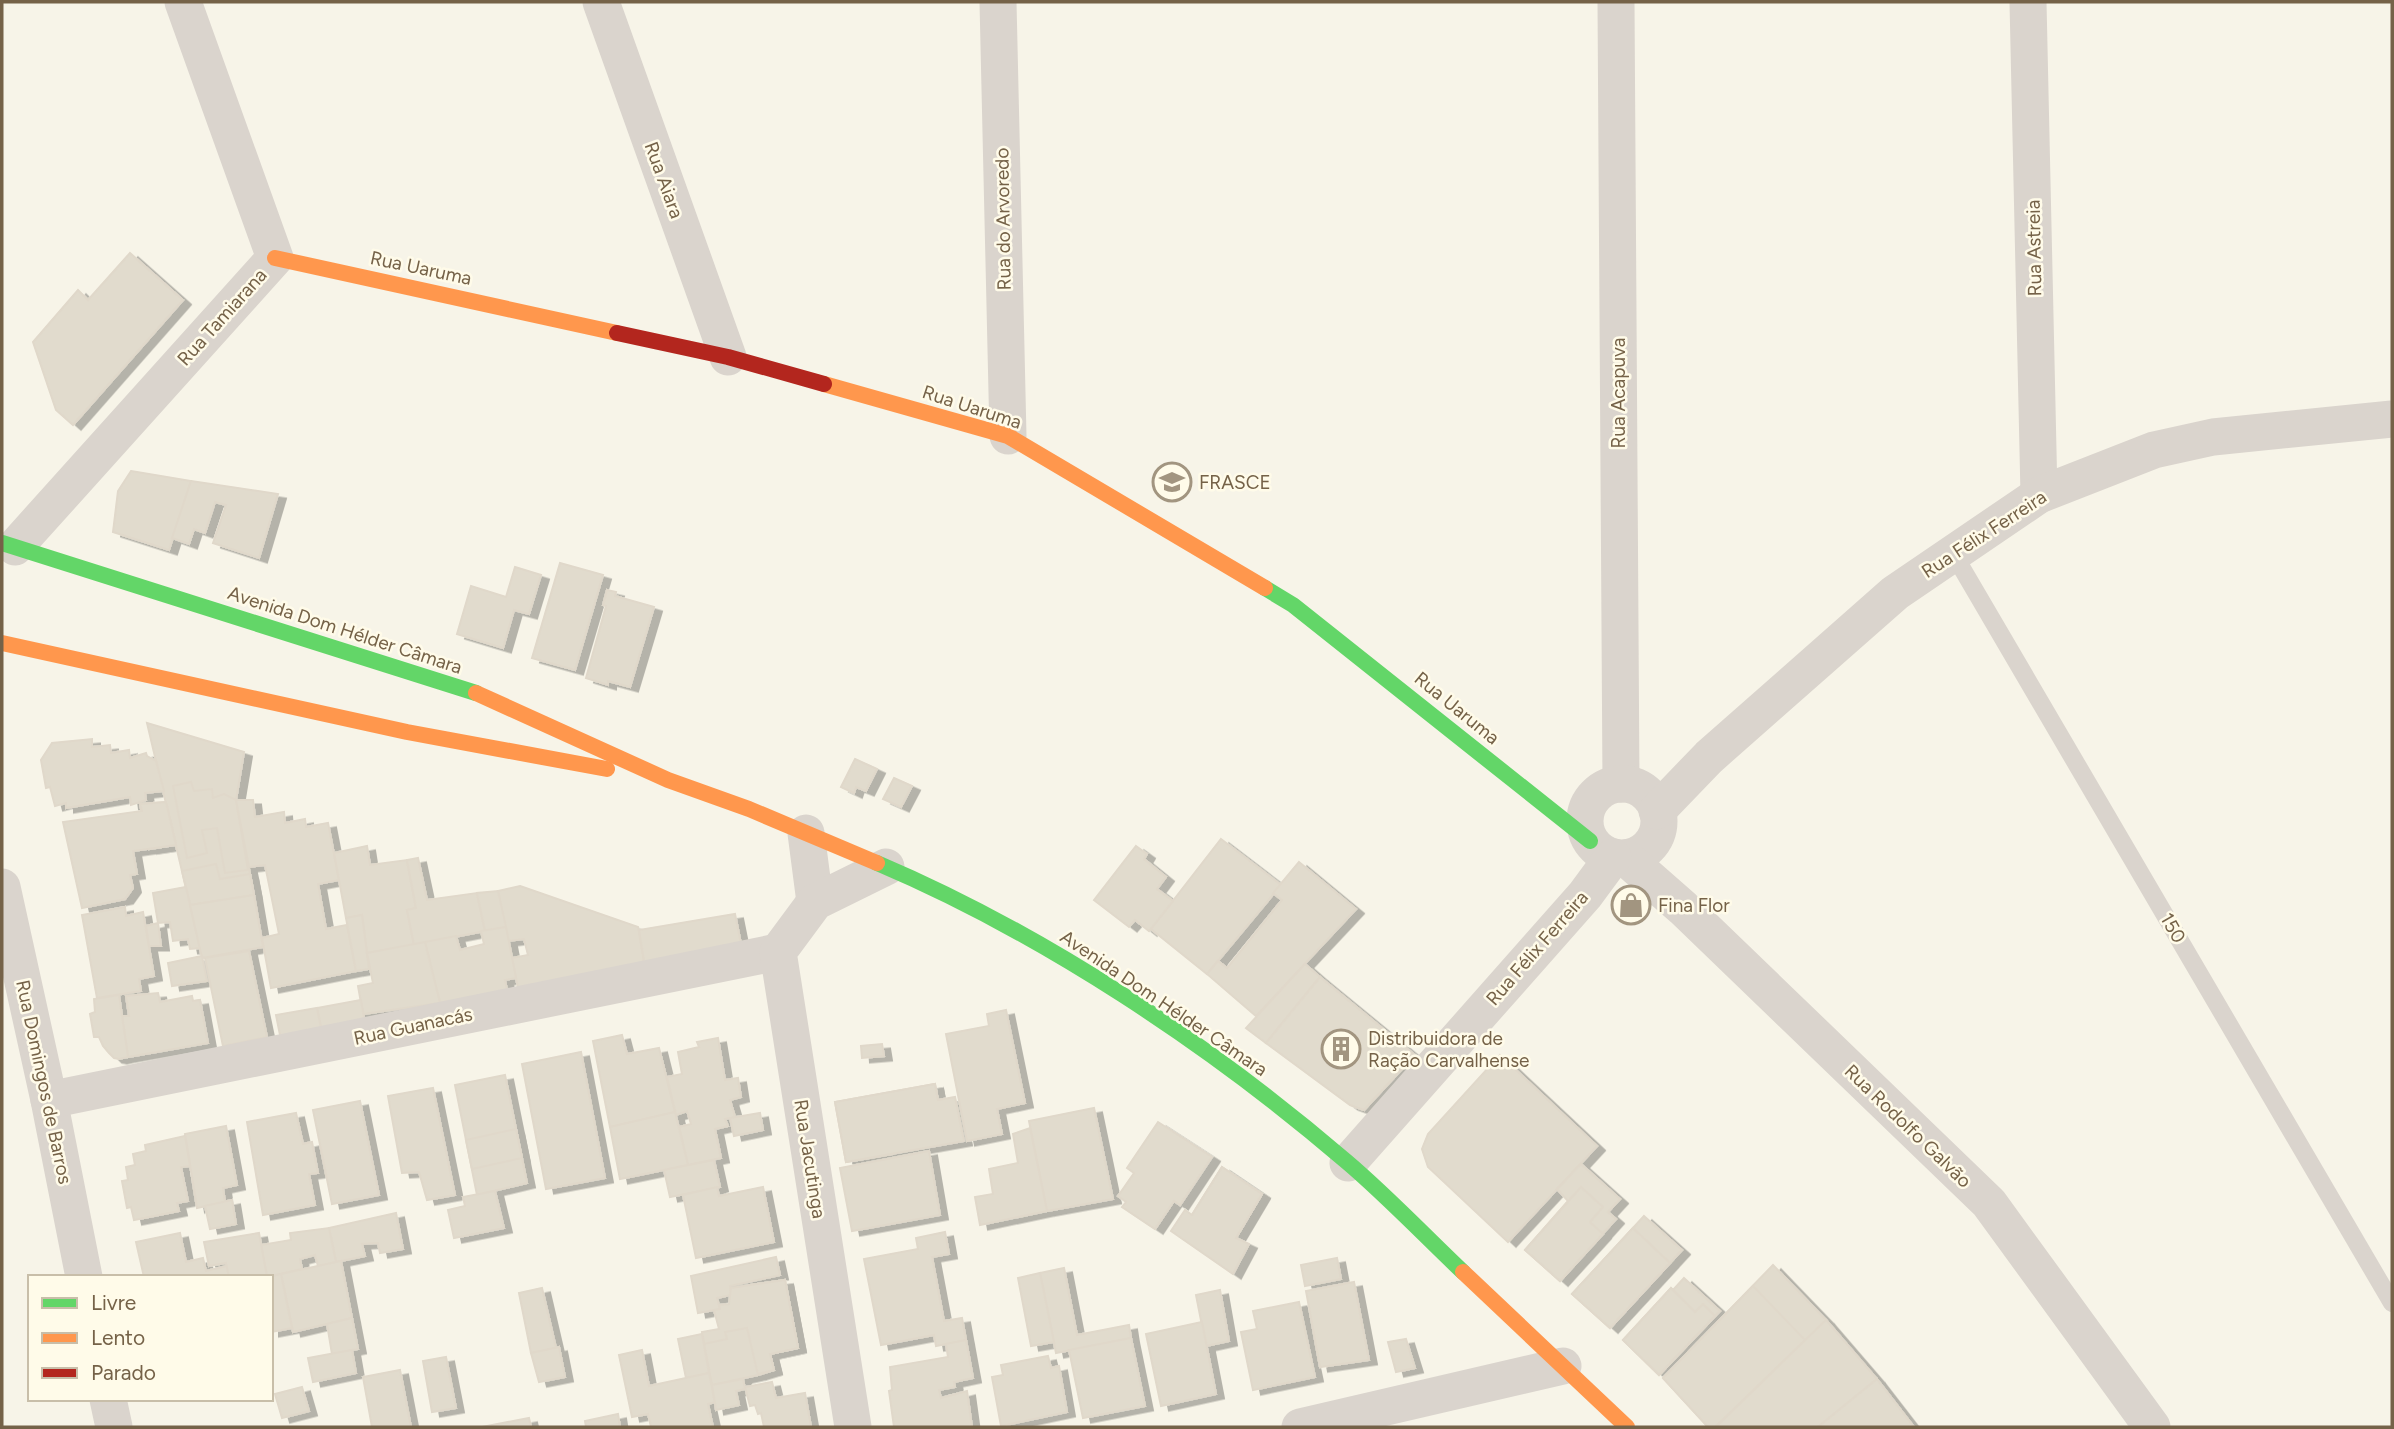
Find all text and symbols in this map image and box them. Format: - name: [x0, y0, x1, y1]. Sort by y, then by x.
- street label: Rua Aiara: [640, 139, 688, 221]
- street label: Rua do Arvoredo: [990, 147, 1016, 291]
- street label: Rua Astreia: [2022, 199, 2046, 297]
- street label: Rua Uaruma: [368, 246, 474, 290]
- street label: Rua Tamiarana: [172, 264, 272, 370]
- street label: Rua Acapuva: [1607, 338, 1630, 448]
- street label: Rua Uaruma: [920, 380, 1024, 434]
- school or university icon: FRASCE: [1151, 461, 1193, 503]
- place label: FRASCE: [1199, 471, 1271, 494]
- street label: Rua Félix Ferreira: [1917, 485, 2051, 583]
- street label: Avenida Dom Hélder Câmara: [225, 581, 465, 679]
- street label: Rua Uaruma: [1410, 667, 1504, 749]
- shop icon: Fina Flor: [1610, 884, 1652, 926]
- street label: Rua Félix Ferreira: [1481, 886, 1593, 1010]
- place label: Fina Flor: [1658, 894, 1730, 917]
- street label: 150: [2155, 909, 2191, 947]
- street label: Avenida Dom Hélder Câmara: [1056, 925, 1272, 1081]
- street label: Rua Domingos de Barros: [11, 978, 77, 1186]
- street label: Rua Guanacás: [352, 1002, 475, 1050]
- place label: Distribuidora de Ração Carvalhense: [1368, 1027, 1529, 1072]
- building icon: Distribuidora de Ração Carvalhense: [1320, 1028, 1362, 1070]
- street label: Rua Rodolfo Galvão: [1840, 1060, 1976, 1192]
- street label: Rua Jacutinga: [789, 1098, 831, 1220]
- legend: [28, 1275, 273, 1401]
- text: Livre: [91, 1290, 136, 1315]
- text: Lento: [91, 1325, 145, 1350]
- text: Parado: [91, 1360, 156, 1385]

